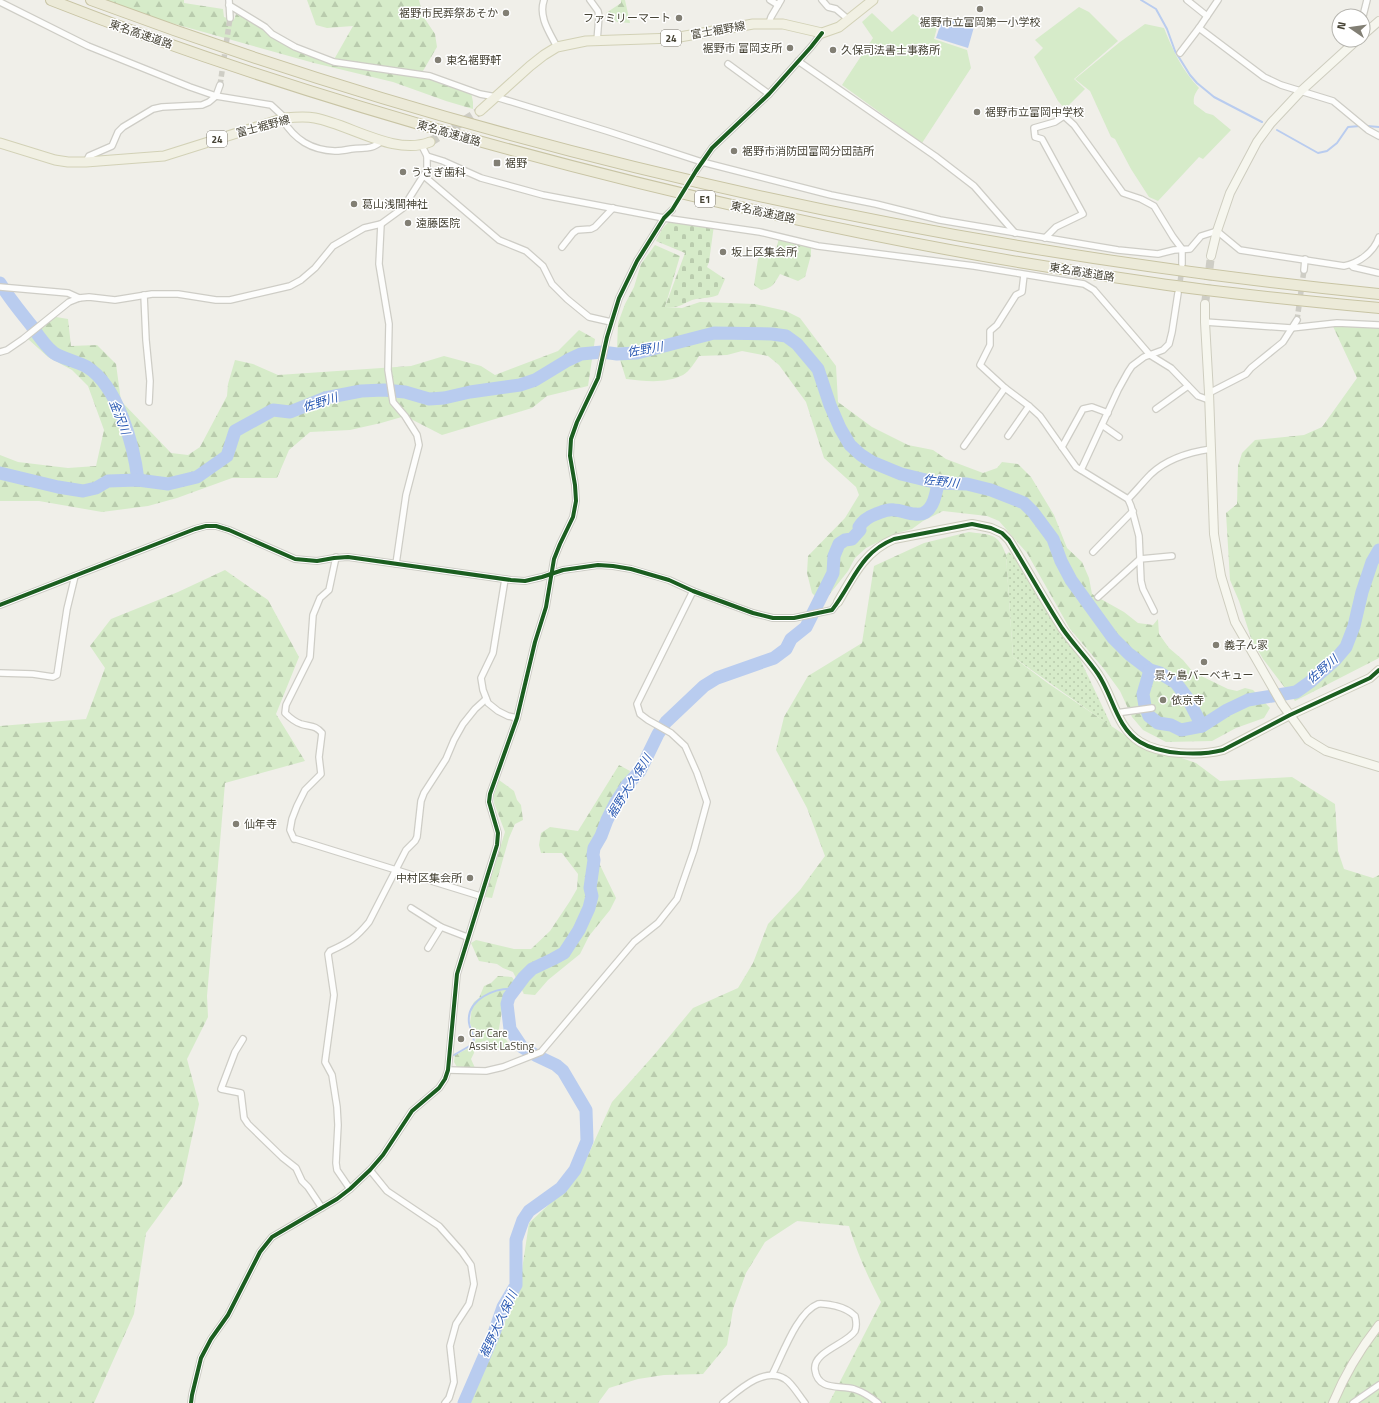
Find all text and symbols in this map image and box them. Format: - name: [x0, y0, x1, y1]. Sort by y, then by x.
- marker: 裾野市立富岡第一小学校: [975, 4, 985, 14]
- place label: 裾野市民葬祭あそか: [399, 5, 498, 21]
- marker: 裾野市民葬祭あそか: [501, 8, 511, 18]
- north arrow: [1331, 8, 1371, 48]
- place label: ファミリーマート: [583, 10, 671, 26]
- marker: ファミリーマート: [674, 13, 684, 23]
- place label: 裾野市立富岡第一小学校: [920, 14, 1041, 30]
- street label: 東名高速道路: [107, 16, 175, 52]
- street label: 富士裾野線: [690, 17, 746, 43]
- text: N: [1333, 20, 1350, 31]
- road number: 24: [661, 30, 681, 46]
- place label: 裾野市 富岡支所: [703, 40, 783, 56]
- place label: 久保司法書士事務所: [841, 42, 941, 58]
- marker: 裾野市 富岡支所: [785, 43, 795, 53]
- marker: 久保司法書士事務所: [828, 45, 838, 55]
- place label: 東名裾野軒: [446, 52, 502, 68]
- marker: 東名裾野軒: [433, 55, 443, 65]
- place label: 裾野市立富岡中学校: [985, 104, 1084, 120]
- marker: 裾野市立富岡中学校: [972, 107, 982, 117]
- street label: 富士裾野線: [234, 111, 292, 141]
- street label: 東名高速道路: [415, 116, 483, 150]
- road number: 24: [207, 131, 227, 147]
- place label: 裾野市消防団富岡分団詰所: [742, 143, 875, 159]
- marker: 裾野市消防団富岡分団詰所: [729, 146, 739, 156]
- place label: 裾野: [505, 155, 527, 171]
- marker: 裾野: [492, 158, 502, 168]
- place label: うさぎ歯科: [411, 164, 466, 180]
- marker: うさぎ歯科: [398, 167, 408, 177]
- road number: E1: [695, 191, 715, 207]
- place label: 葛山浅間神社: [362, 196, 428, 212]
- street label: 東名高速道路: [729, 197, 797, 227]
- marker: 葛山浅間神社: [349, 199, 359, 209]
- place label: 遠藤医院: [416, 215, 460, 231]
- marker: 遠藤医院: [403, 218, 413, 228]
- place label: 坂上区集会所: [731, 244, 798, 260]
- marker: 坂上区集会所: [718, 247, 728, 257]
- street label: 東名高速道路: [1048, 259, 1116, 285]
- water label: 佐野川: [626, 336, 666, 361]
- water label: 佐野川: [300, 387, 342, 417]
- water label: 金沢川: [105, 397, 136, 439]
- water label: 佐野川: [922, 469, 962, 493]
- place label: 義子ん家: [1224, 637, 1268, 653]
- marker: 義子ん家: [1211, 640, 1221, 650]
- water label: 佐野川: [1302, 649, 1343, 688]
- marker: 景ヶ島バーベキュー: [1199, 657, 1209, 667]
- place label: 景ヶ島バーベキュー: [1155, 667, 1254, 683]
- place label: 依京寺: [1171, 692, 1204, 708]
- marker: 依京寺: [1158, 695, 1168, 705]
- water label: 裾野大久保川: [602, 749, 657, 822]
- place label: 仙年寺: [244, 816, 277, 832]
- marker: 仙年寺: [231, 819, 241, 829]
- place label: 中村区集会所: [396, 870, 463, 886]
- marker: 中村区集会所: [465, 873, 475, 883]
- place label: Car Care Assist LaSting: [469, 1025, 534, 1054]
- marker: Car Care Assist LaSting: [456, 1034, 466, 1044]
- water label: 裾野大久保川: [474, 1286, 523, 1361]

